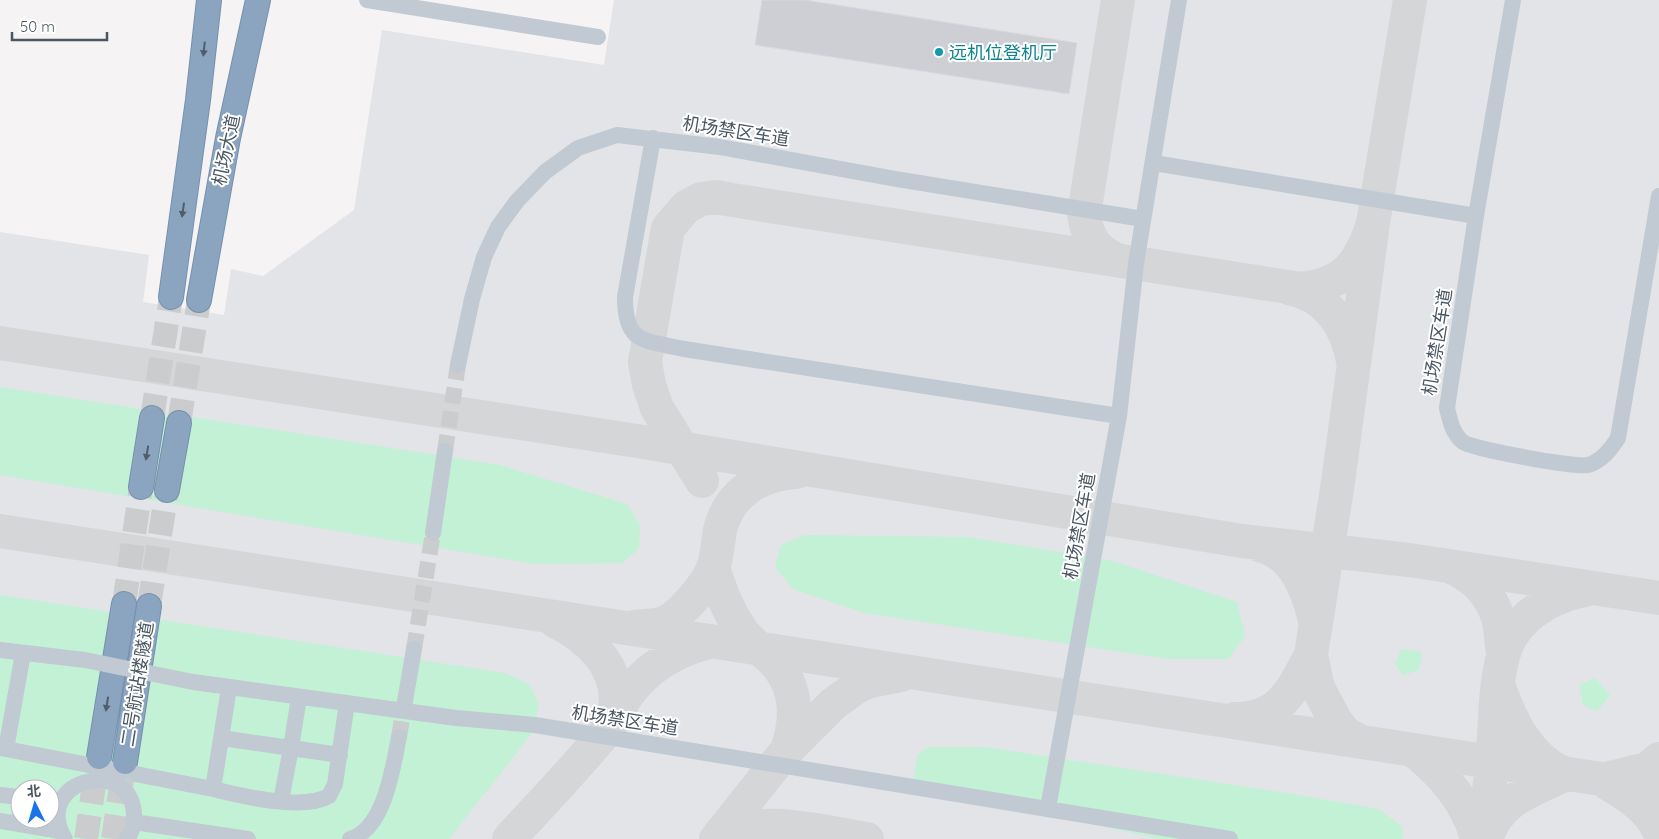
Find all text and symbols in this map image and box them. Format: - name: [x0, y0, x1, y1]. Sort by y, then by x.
- scale bar: [12, 10, 108, 42]
- text: 50 m: [20, 17, 55, 36]
- one-way arrow: [200, 41, 208, 57]
- place label: 远机位登机厅: [949, 41, 1057, 64]
- marker: 远机位登机厅: [933, 46, 945, 58]
- street label: 机场禁区车道: [681, 111, 791, 151]
- street label: 机场大道: [207, 112, 245, 188]
- one-way arrow: [179, 202, 187, 218]
- street label: 机场禁区车道: [1417, 287, 1457, 397]
- one-way arrow: [142, 445, 150, 461]
- street label: 机场禁区车道: [1058, 471, 1100, 581]
- street label: 二号航站楼隧道: [116, 620, 158, 748]
- one-way arrow: [103, 697, 111, 713]
- street label: 机场禁区车道: [570, 700, 680, 740]
- north arrow: [10, 779, 60, 829]
- text: 北: [26, 781, 42, 801]

